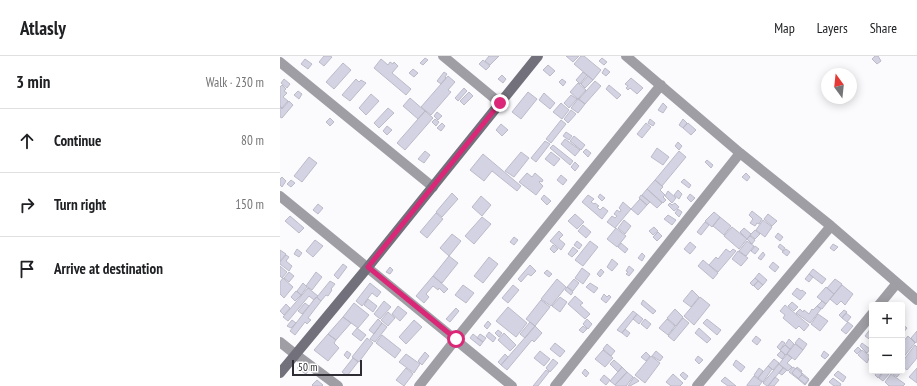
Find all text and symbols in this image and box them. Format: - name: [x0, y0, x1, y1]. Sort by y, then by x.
- text: Atlasly: [20, 16, 66, 40]
- text: Map: [774, 19, 795, 37]
- text: Layers: [817, 19, 848, 37]
- text: Share: [870, 19, 897, 37]
- north arrow: [821, 68, 857, 104]
- text: 3 min: [16, 71, 50, 93]
- text: Walk · 230 m: [206, 74, 264, 91]
- route end: [491, 94, 509, 112]
- icon: ahead: [16, 130, 38, 152]
- text: Continue: [54, 131, 101, 150]
- text: 80 m: [241, 132, 264, 149]
- icon: right: [16, 194, 38, 216]
- text: Turn right: [54, 195, 106, 214]
- text: 150 m: [235, 196, 264, 213]
- icon: arrive: [16, 258, 38, 280]
- text: Arrive at destination: [54, 259, 163, 278]
- map controls: [869, 302, 905, 374]
- button: +: [869, 302, 905, 338]
- route start: [447, 330, 465, 348]
- button: −: [869, 338, 905, 374]
- scale bar: [292, 358, 362, 377]
- text: 50 m: [298, 360, 317, 374]

